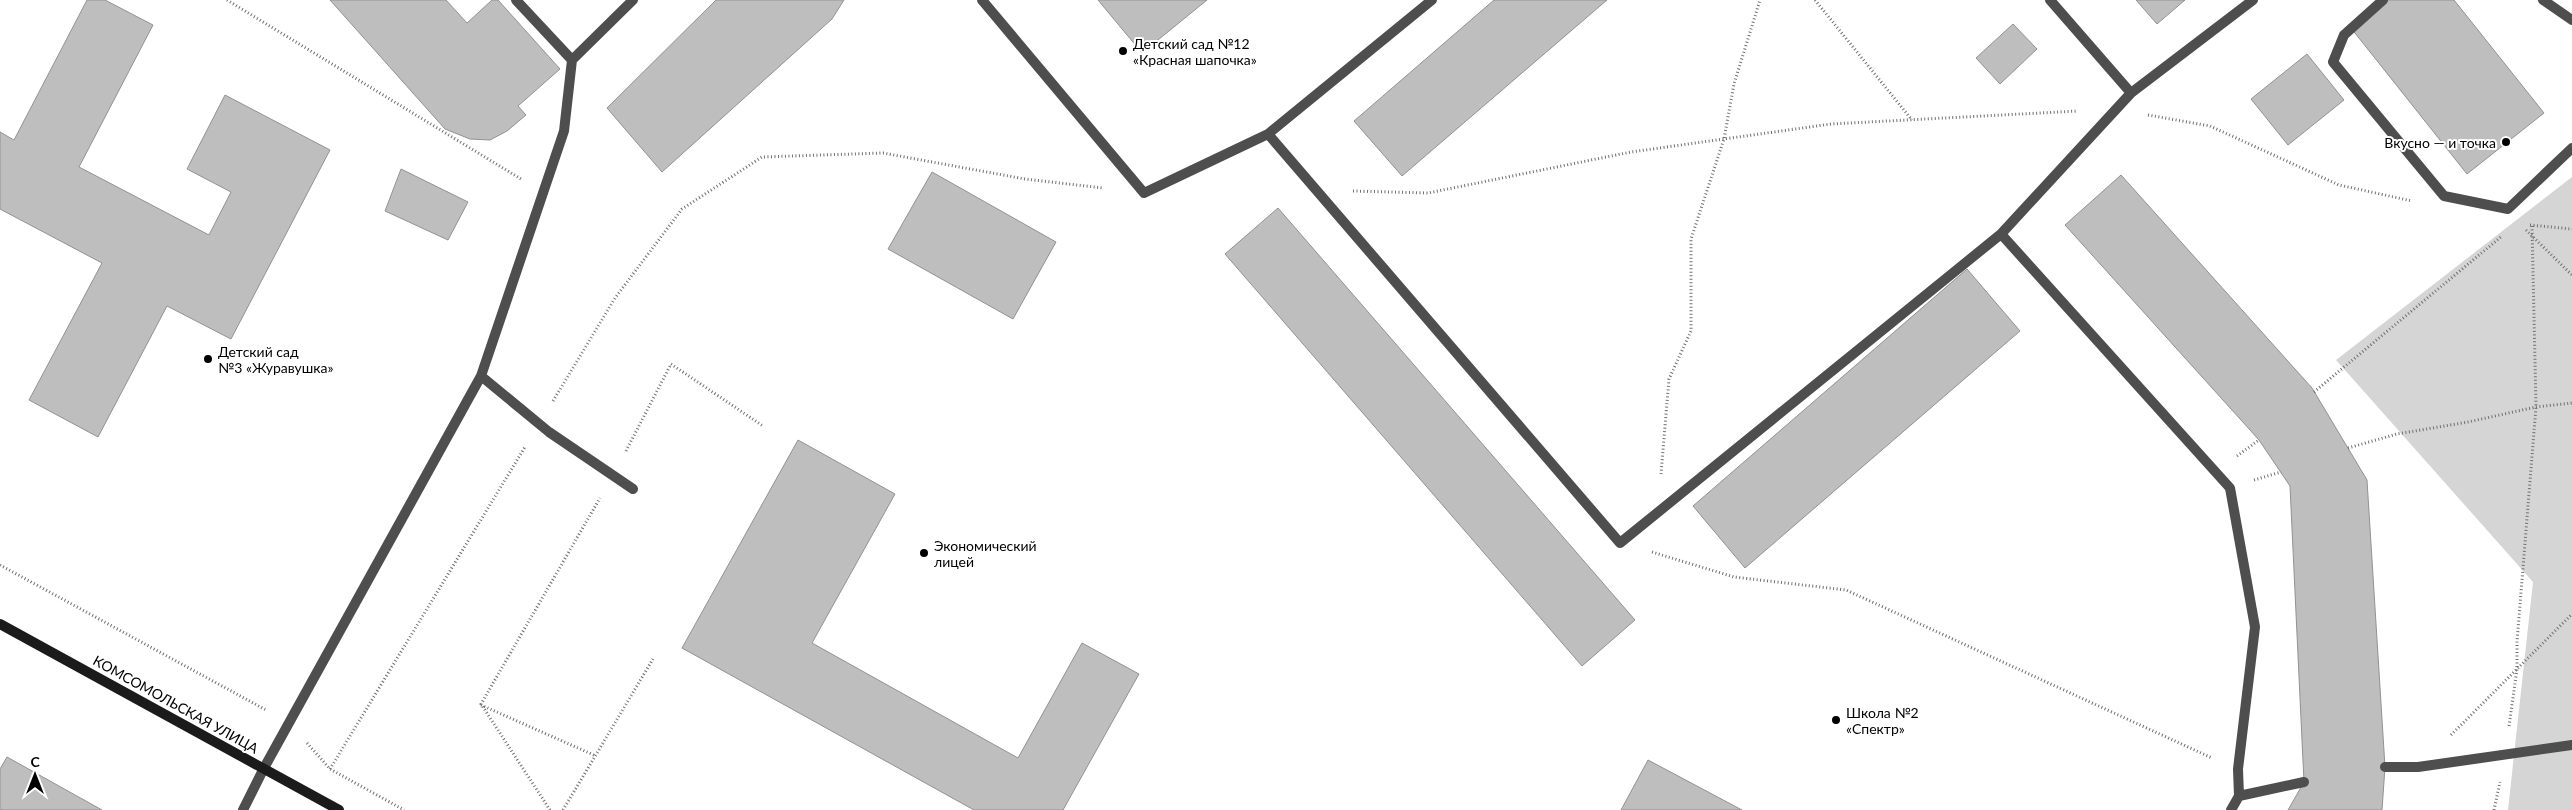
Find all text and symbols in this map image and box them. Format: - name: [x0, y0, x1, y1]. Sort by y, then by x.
- place label: Детский сад №12 «Красная шапочка»: [1133, 35, 1257, 68]
- marker: Детский сад №12 «Красная шапочка»: [1117, 45, 1129, 57]
- place label: Вкусно — и точка: [2384, 134, 2496, 151]
- marker: Вкусно — и точка: [2500, 136, 2512, 148]
- place label: Детский сад №3 «Журавушка»: [218, 343, 333, 376]
- marker: Детский сад №3 «Журавушка»: [202, 353, 214, 365]
- place label: Экономический лицей: [934, 537, 1037, 570]
- marker: Экономический лицей: [918, 547, 930, 559]
- street label: КОМСОМОЛЬСКАЯ УЛИЦА: [90, 651, 262, 757]
- place label: Школа №2 «Спектр»: [1846, 704, 1919, 737]
- marker: Школа №2 «Спектр»: [1830, 714, 1842, 726]
- north arrow: [10, 750, 60, 800]
- text: С: [30, 753, 40, 770]

